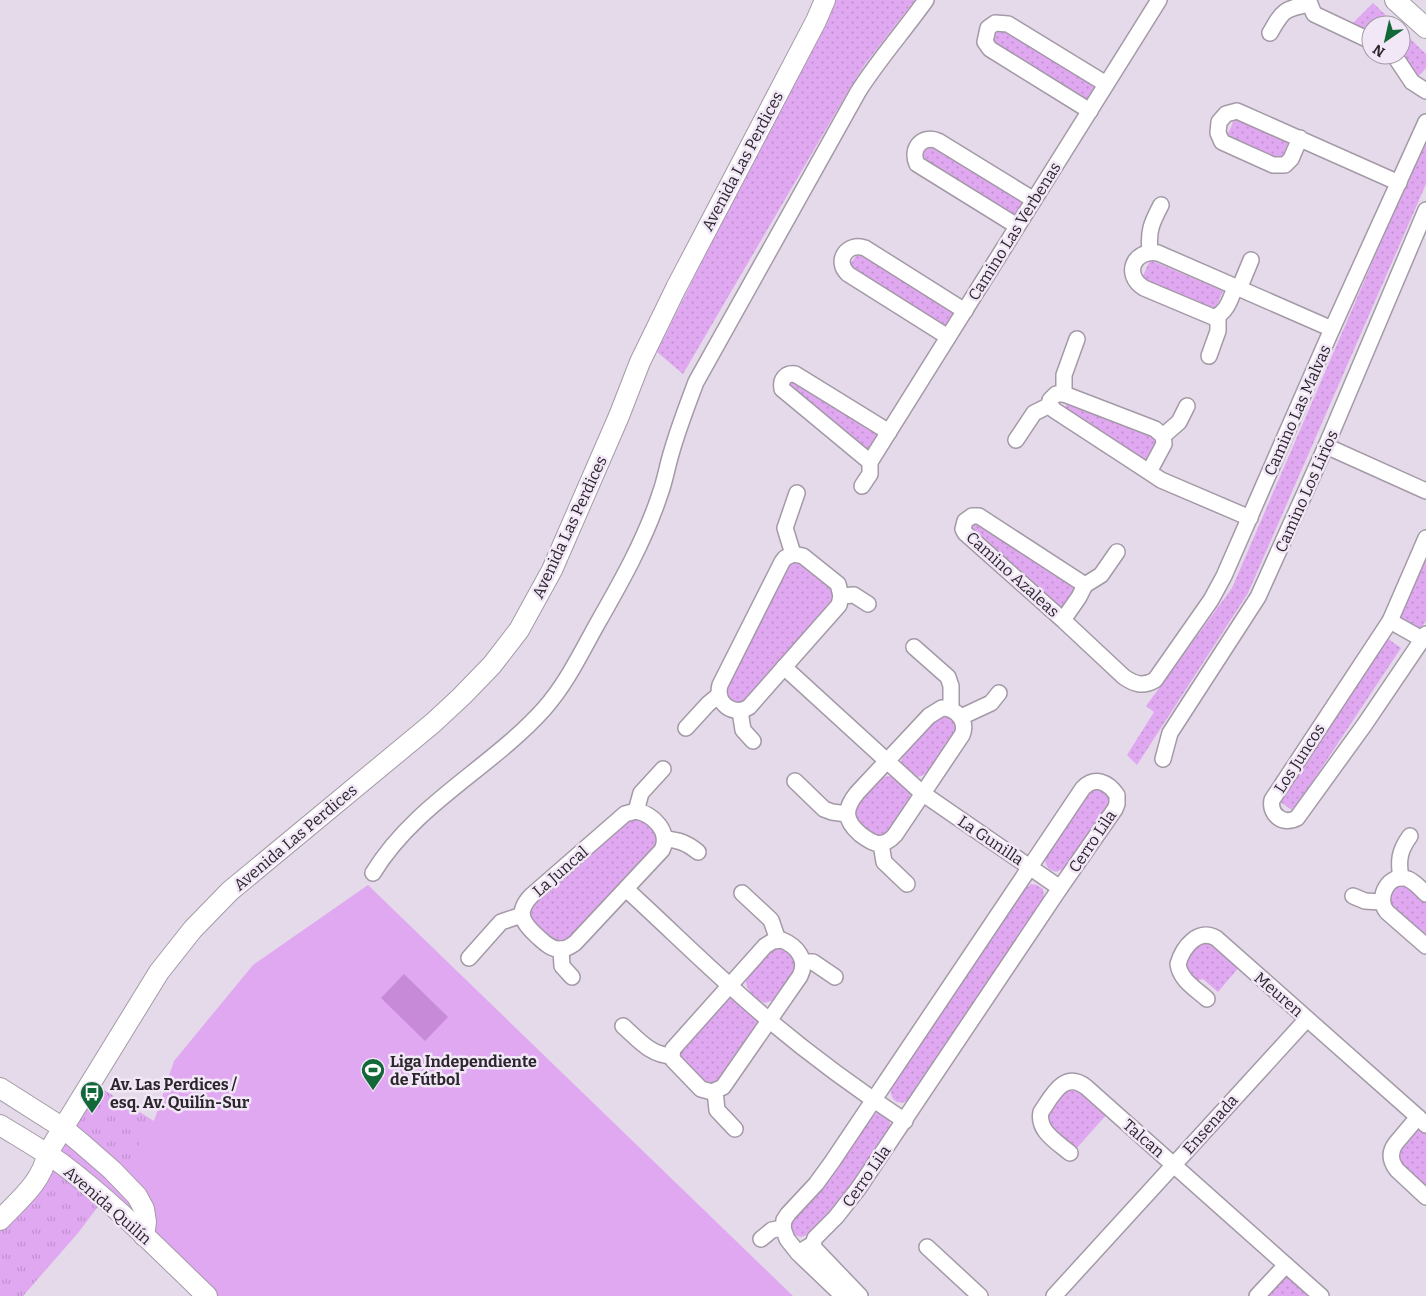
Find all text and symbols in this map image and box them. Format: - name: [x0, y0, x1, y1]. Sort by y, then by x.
- north arrow: [1361, 15, 1411, 65]
- text: N: [1370, 40, 1388, 60]
- street label: Avenida Las Perdices: [698, 88, 787, 234]
- street label: Camino Las Verbenas: [964, 159, 1065, 304]
- street label: Camino Las Malvas: [1260, 342, 1335, 479]
- street label: Camino Los Lirios: [1271, 427, 1342, 555]
- street label: Avenida Las Perdices: [528, 453, 611, 602]
- street label: Camino Azaleas: [962, 528, 1063, 621]
- street label: Los Juncos: [1270, 720, 1329, 796]
- street label: Avenida Las Perdices: [230, 780, 361, 895]
- street label: Cerro Lila: [1065, 806, 1120, 876]
- street label: La Gunilla: [954, 812, 1027, 869]
- street label: La Juncal: [529, 842, 592, 901]
- street label: Meuren: [1250, 968, 1307, 1021]
- place label: Liga Independiente de Fútbol: [390, 1052, 537, 1089]
- sports icon: Liga Independiente de Fútbol: [360, 1057, 386, 1091]
- place label: Av. Las Perdices / esq. Av. Quilín-Sur: [110, 1075, 250, 1112]
- bus stop icon: Av. Las Perdices / esq. Av. Quilín-Sur: [79, 1080, 105, 1114]
- street label: Ensenada: [1179, 1091, 1242, 1158]
- street label: Talcan: [1119, 1115, 1168, 1161]
- street label: Cerro Lila: [838, 1142, 895, 1211]
- street label: Avenida Quilín: [60, 1162, 155, 1249]

